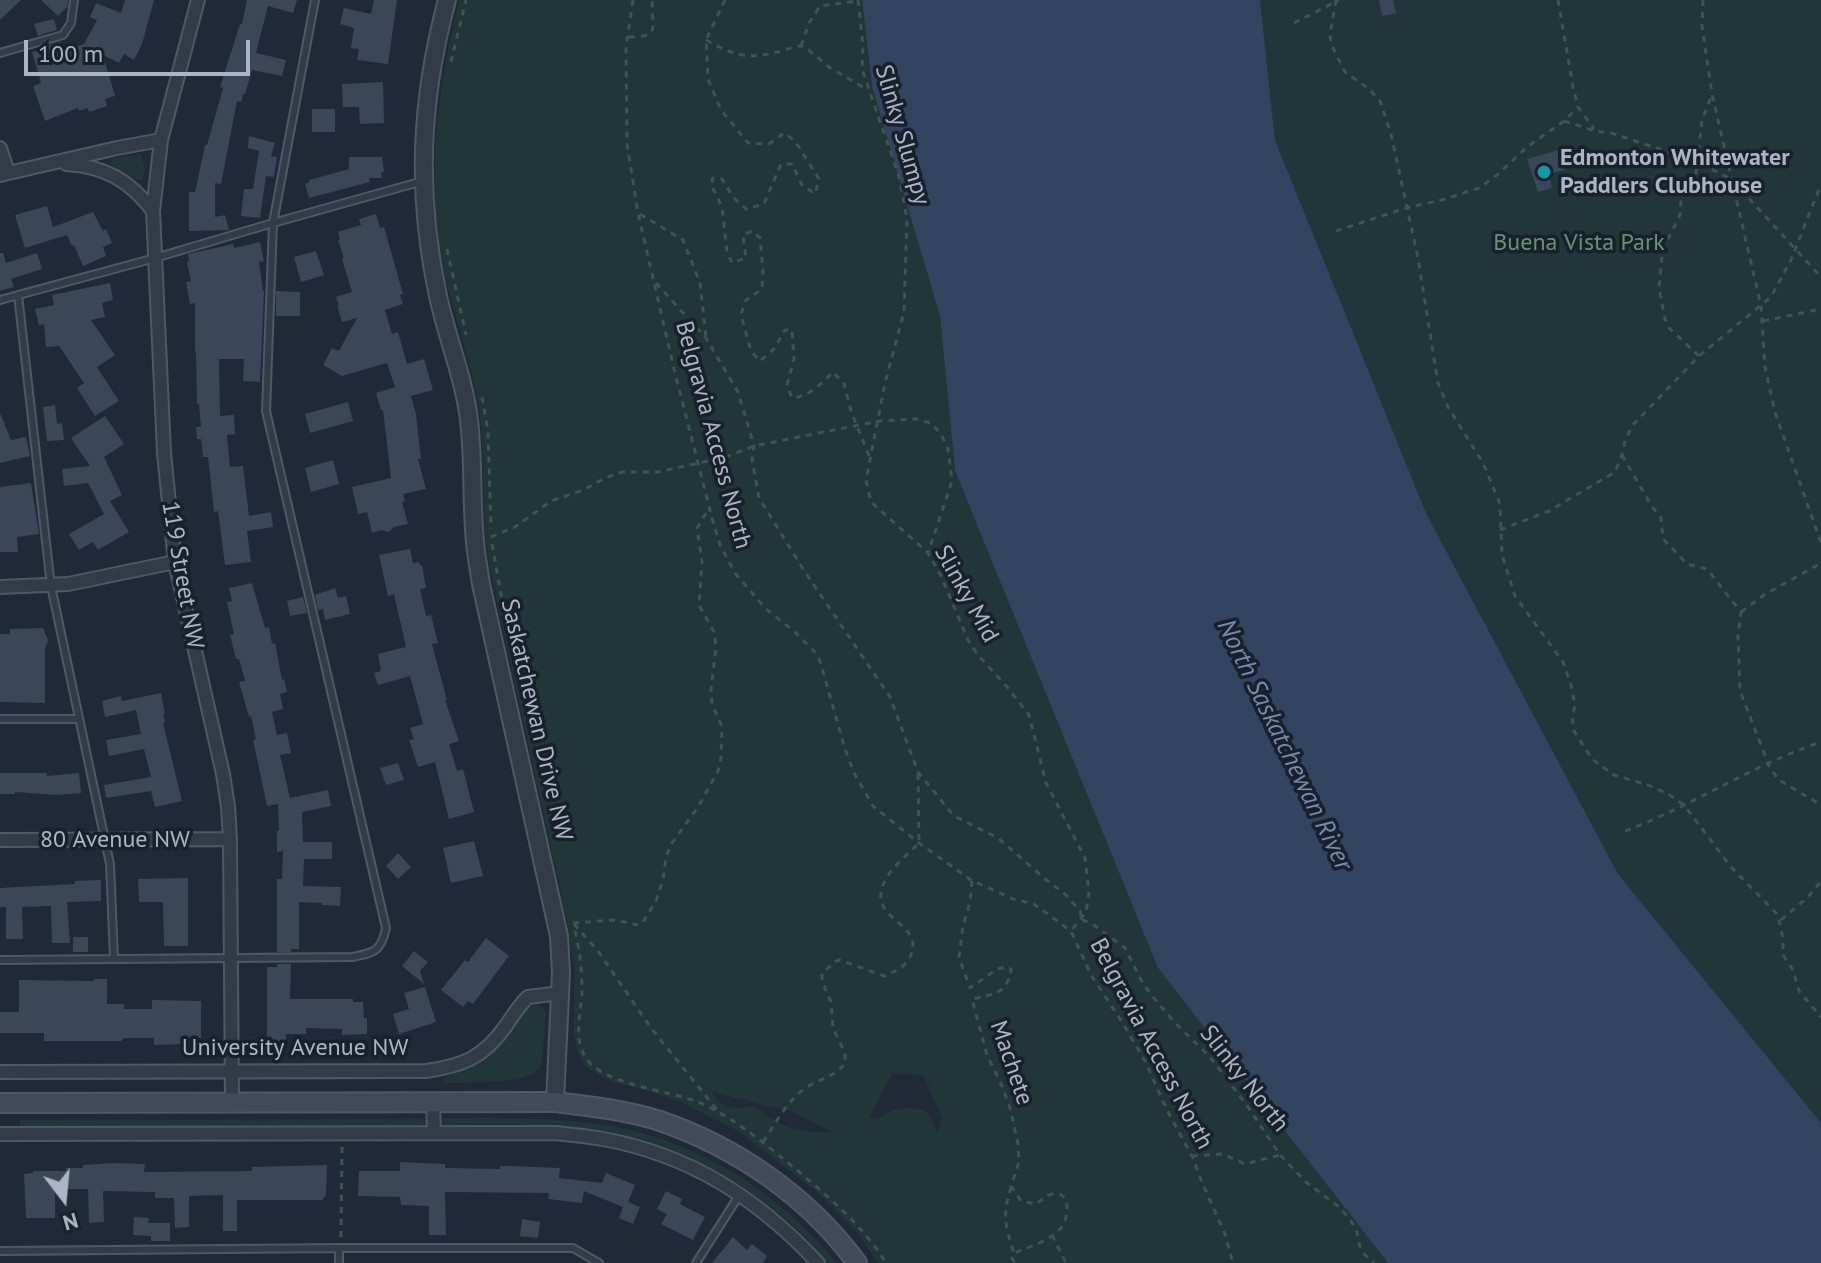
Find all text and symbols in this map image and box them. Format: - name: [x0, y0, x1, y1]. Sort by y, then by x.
- scale bar: [28, 24, 254, 74]
- text: 100 m: [38, 38, 103, 69]
- street label: Slinky Slumpy: [868, 62, 936, 208]
- place label: Edmonton Whitewater Paddlers Clubhouse: [1560, 144, 1790, 200]
- marker: Edmonton Whitewater Paddlers Clubhouse: [1535, 163, 1553, 181]
- park label: Buena Vista Park: [1493, 229, 1665, 257]
- street label: Belgravia Access North: [669, 318, 757, 552]
- street label: 119 Street NW: [155, 499, 209, 651]
- street label: Slinky Mid: [928, 540, 1004, 648]
- street label: Saskatchewan Drive NW: [494, 596, 578, 844]
- water label: North Saskatchewan River: [1210, 614, 1358, 876]
- street label: 80 Avenue NW: [40, 826, 190, 854]
- street label: Belgravia Access North: [1083, 934, 1219, 1154]
- street label: Machete: [983, 1017, 1039, 1109]
- street label: Slinky North: [1193, 1020, 1295, 1138]
- street label: University Avenue NW: [182, 1034, 408, 1062]
- north arrow: [24, 1159, 104, 1239]
- text: N: [60, 1207, 81, 1238]

